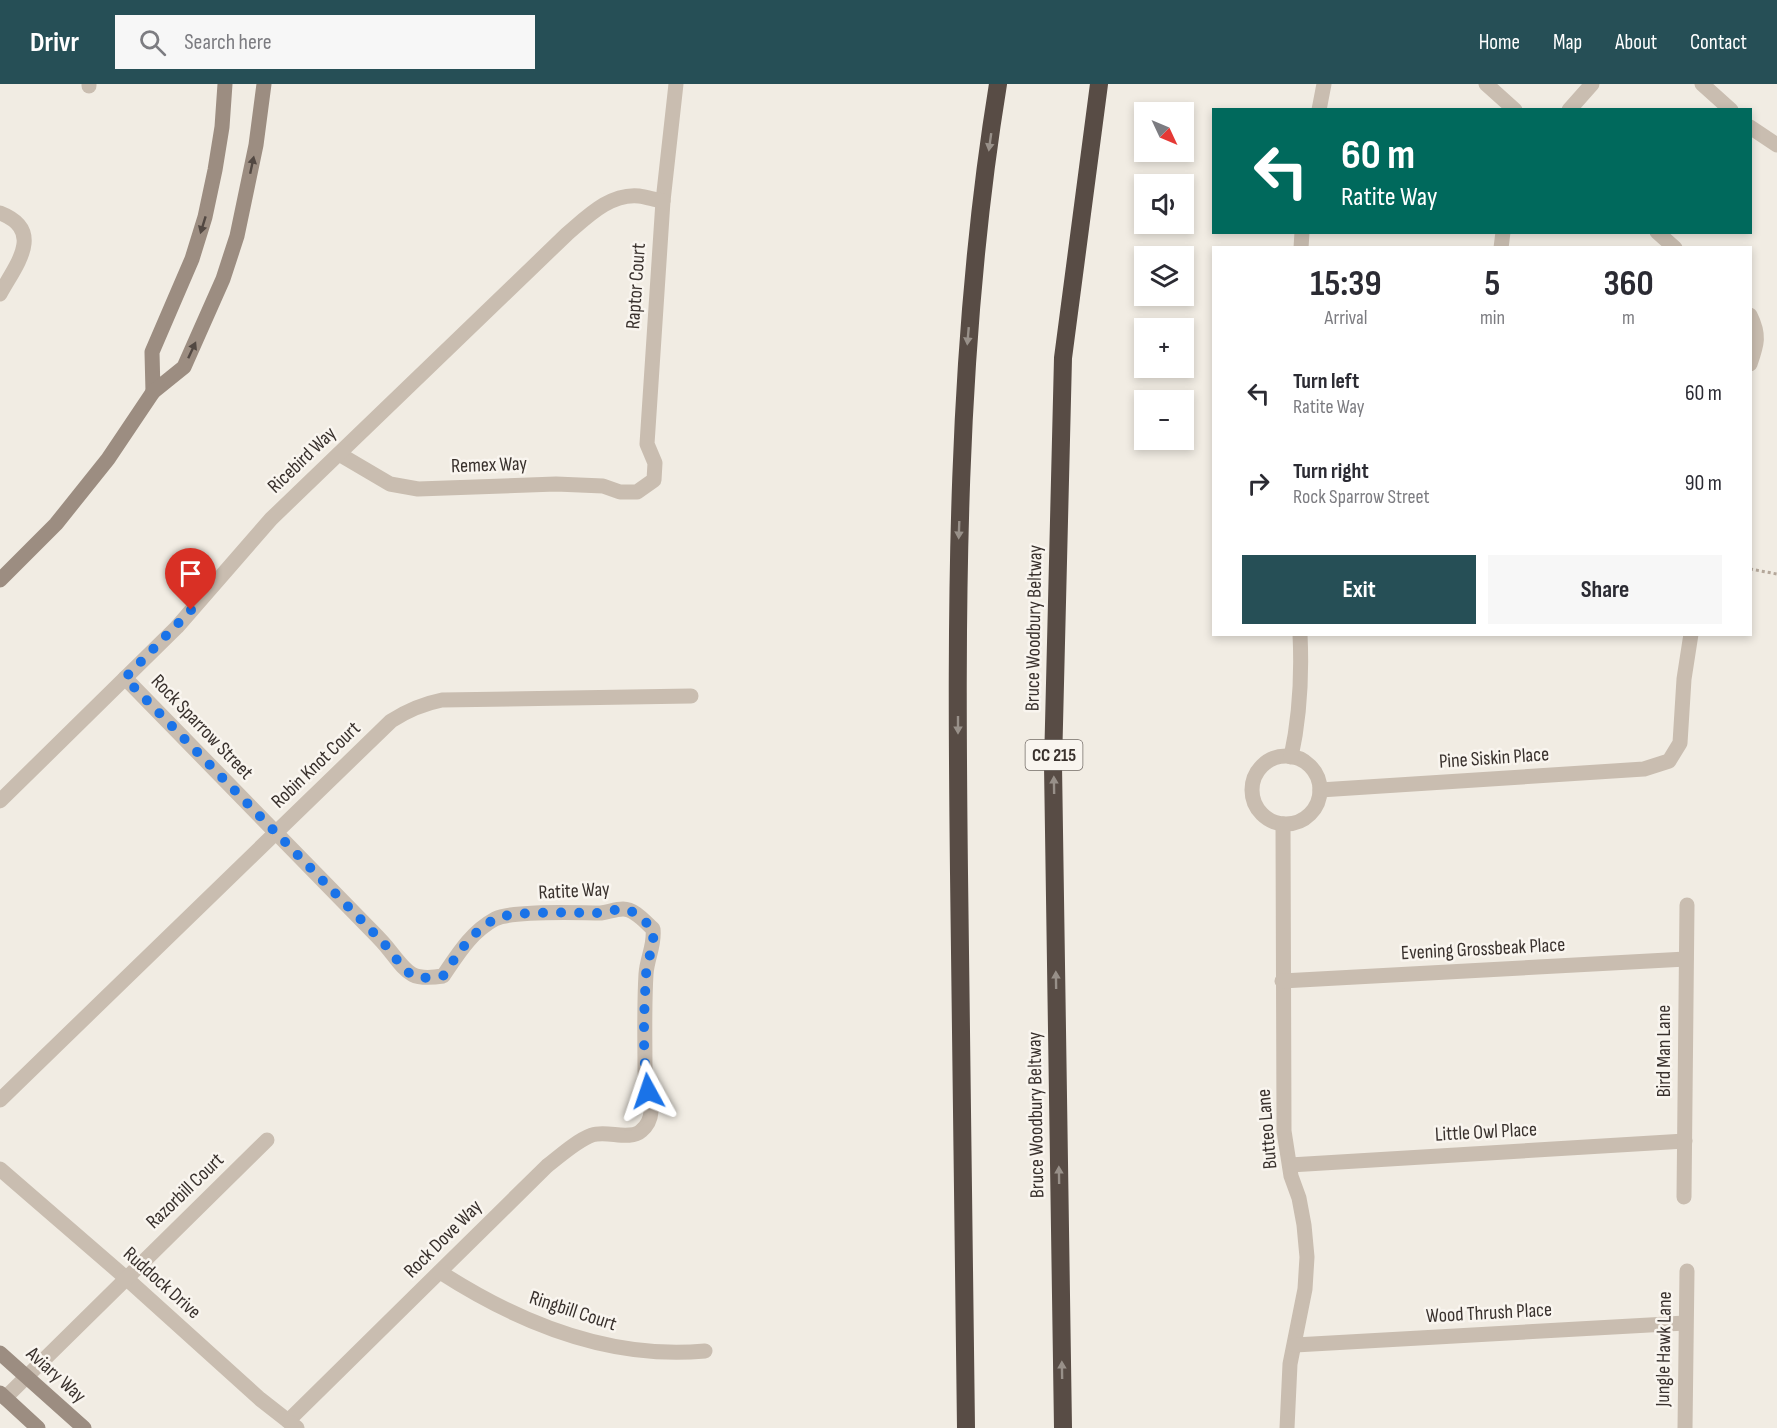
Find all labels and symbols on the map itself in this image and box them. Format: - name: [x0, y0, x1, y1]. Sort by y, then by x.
- north arrow: [1134, 102, 1194, 162]
- one-way arrow: [985, 132, 994, 151]
- one-way arrow: [248, 155, 257, 174]
- one-way arrow: [198, 216, 207, 234]
- street label: Raptor Court: [621, 242, 651, 330]
- one-way arrow: [963, 326, 973, 345]
- one-way arrow: [188, 341, 197, 358]
- street label: Ricebird Way: [263, 421, 341, 498]
- street label: Remex Way: [451, 452, 528, 478]
- one-way arrow: [954, 521, 963, 540]
- street label: Bruce Woodbury Beltway: [1021, 544, 1047, 711]
- pin: [165, 548, 216, 610]
- street label: Rock Sparrow Street: [146, 670, 258, 784]
- one-way arrow: [953, 716, 963, 735]
- street label: Robin Knot Court: [267, 717, 365, 813]
- road number: CC 215: [1026, 740, 1082, 770]
- street label: Pine Siskin Place: [1438, 742, 1550, 774]
- one-way arrow: [1049, 775, 1058, 794]
- street label: Ratite Way: [538, 877, 611, 905]
- street label: Evening Grossbeak Place: [1400, 933, 1566, 965]
- one-way arrow: [1051, 970, 1061, 989]
- street label: Bird Man Lane: [1652, 1005, 1676, 1097]
- street label: Bruce Woodbury Beltway: [1023, 1031, 1049, 1198]
- position arrow: [616, 1059, 680, 1123]
- street label: Butteo Lane: [1252, 1088, 1282, 1170]
- street label: Little Owl Place: [1434, 1117, 1538, 1147]
- street label: Razorbill Court: [141, 1148, 229, 1234]
- one-way arrow: [1054, 1165, 1064, 1184]
- street label: Rock Dove Way: [399, 1195, 487, 1283]
- street label: Ruddock Drive: [118, 1242, 206, 1324]
- street label: Ringbill Court: [526, 1286, 620, 1336]
- street label: Jungle Hawk Lane: [1651, 1291, 1677, 1408]
- street label: Wood Thrush Place: [1425, 1298, 1553, 1328]
- street label: Aviary Way: [20, 1341, 91, 1408]
- one-way arrow: [1057, 1360, 1067, 1379]

